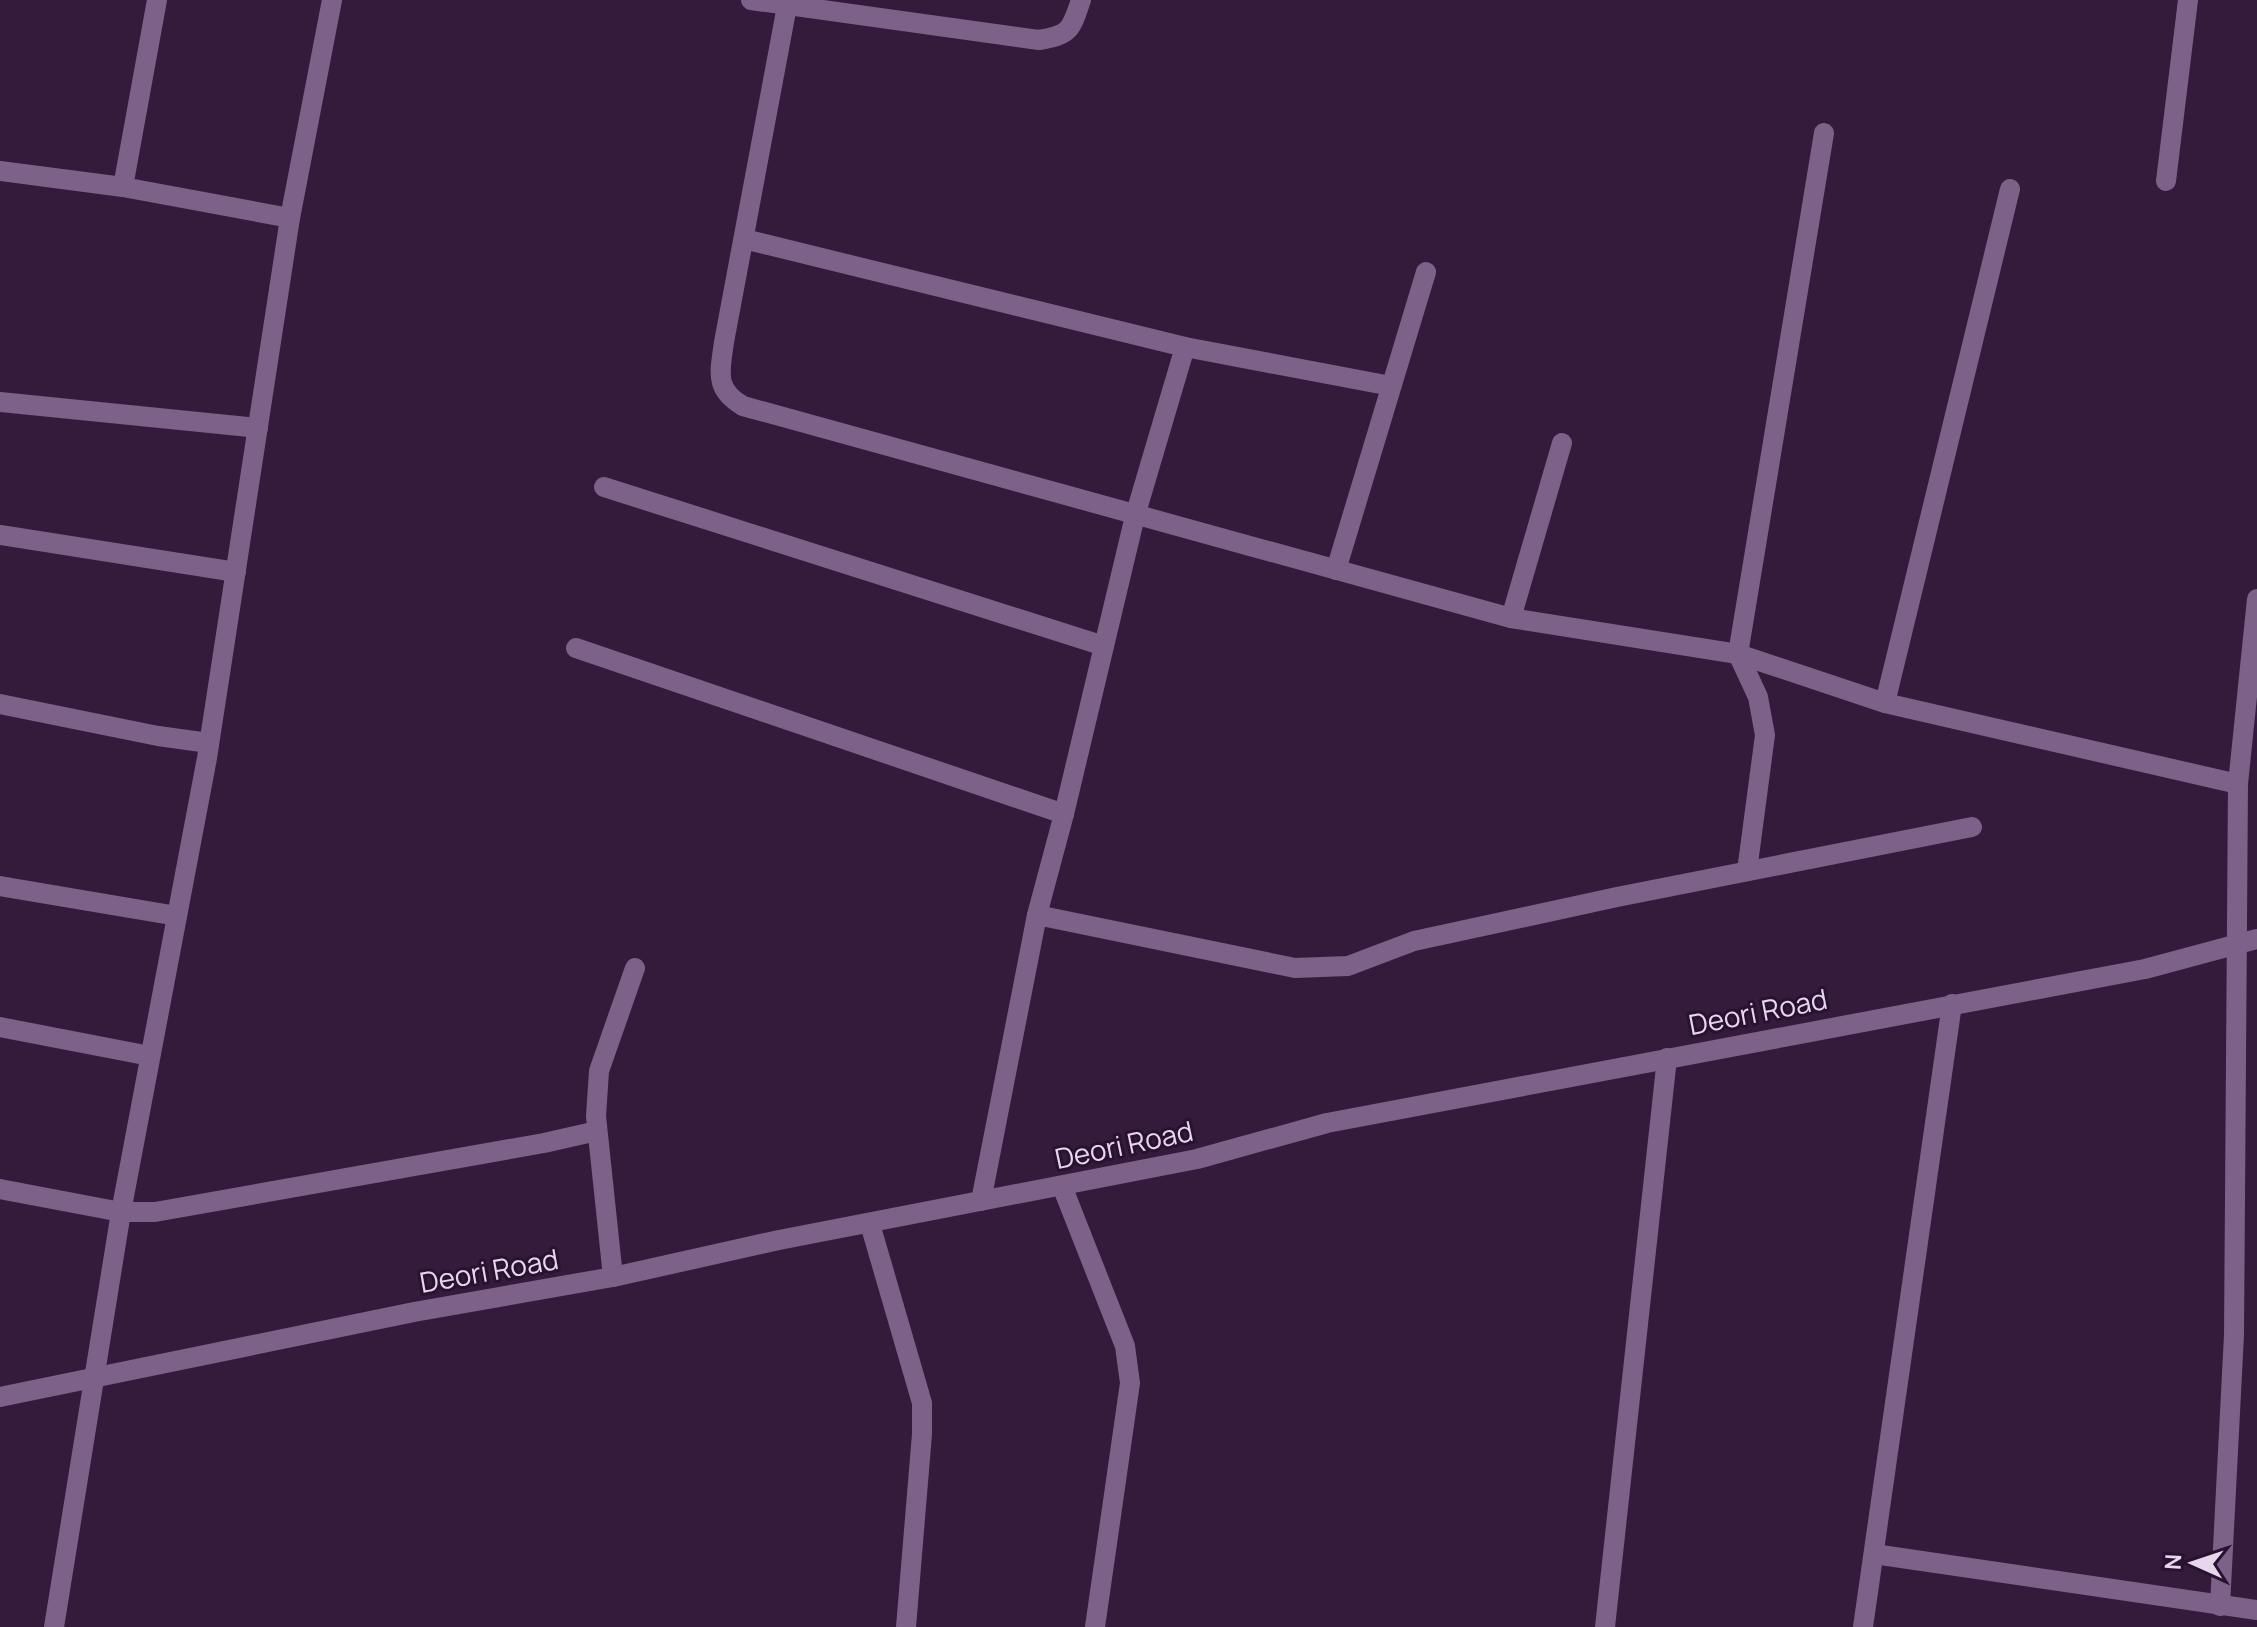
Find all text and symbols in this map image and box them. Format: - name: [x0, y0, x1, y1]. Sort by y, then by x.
- street label: Deori Road: [1685, 979, 1830, 1043]
- street label: Deori Road: [1051, 1111, 1196, 1177]
- street label: Deori Road: [416, 1239, 561, 1301]
- north arrow: [2153, 1523, 2233, 1603]
- text: N: [2158, 1553, 2188, 1571]

